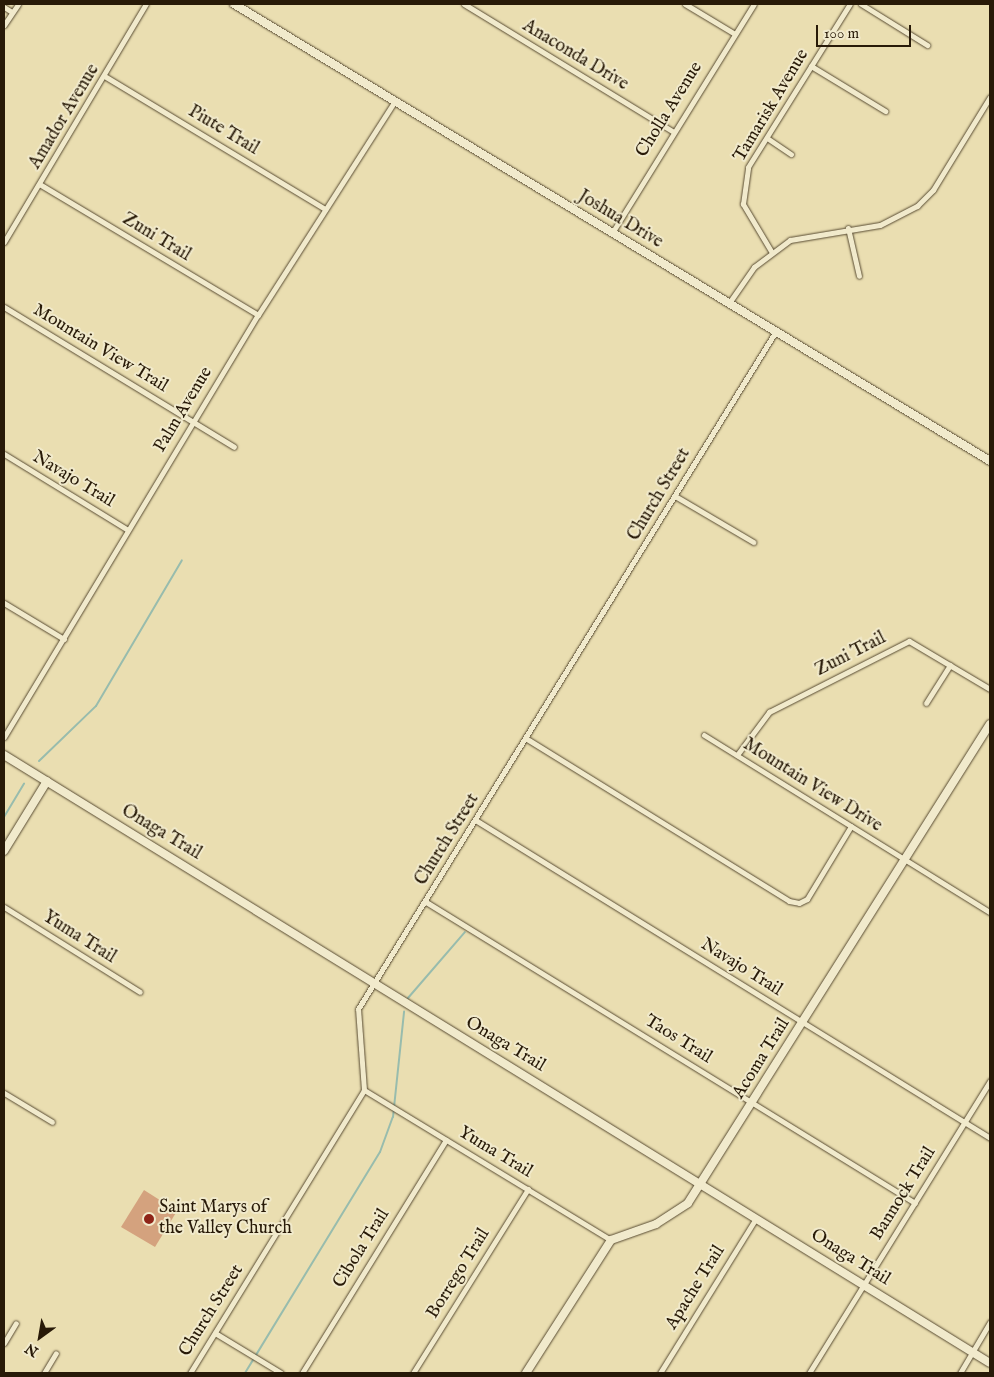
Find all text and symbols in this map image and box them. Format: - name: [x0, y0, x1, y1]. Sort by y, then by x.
- scale bar: [819, 15, 914, 47]
- street label: Anaconda Drive: [518, 16, 632, 96]
- text: 100 m: [824, 24, 859, 43]
- street label: Tamarisk Avenue: [730, 46, 814, 166]
- street label: Cholla Avenue: [632, 58, 708, 162]
- street label: Amador Avenue: [25, 61, 105, 173]
- street label: Piute Trail: [184, 101, 262, 161]
- street label: Joshua Drive: [574, 186, 666, 254]
- street label: Zuni Trail: [118, 209, 194, 267]
- street label: Mountain View Trail: [28, 300, 172, 398]
- street label: Palm Avenue: [150, 363, 218, 457]
- street label: Church Street: [624, 445, 696, 545]
- street label: Navajo Trail: [28, 447, 118, 513]
- street label: Zuni Trail: [812, 628, 890, 682]
- street label: Mountain View Drive: [738, 734, 886, 838]
- street label: Church Street: [411, 790, 485, 890]
- street label: Onaga Trail: [117, 801, 205, 865]
- street label: Yuma Trail: [38, 907, 120, 969]
- street label: Navajo Trail: [696, 934, 786, 1002]
- street label: Taos Trail: [640, 1011, 716, 1069]
- street label: Onaga Trail: [461, 1013, 549, 1077]
- street label: Acoma Trail: [729, 1015, 795, 1103]
- street label: Yuma Trail: [454, 1123, 536, 1183]
- street label: Bannock Trail: [867, 1143, 941, 1245]
- place label: Saint Marys of the Valley Church: [159, 1198, 292, 1240]
- street label: Cibola Trail: [329, 1205, 395, 1293]
- marker: Saint Marys of the Valley Church: [143, 1213, 155, 1225]
- street label: Borrego Trail: [423, 1225, 495, 1323]
- street label: Onaga Trail: [806, 1225, 894, 1291]
- street label: Apache Trail: [662, 1242, 730, 1334]
- street label: Church Street: [175, 1261, 249, 1361]
- north arrow: [15, 1312, 65, 1362]
- text: N: [22, 1339, 42, 1361]

